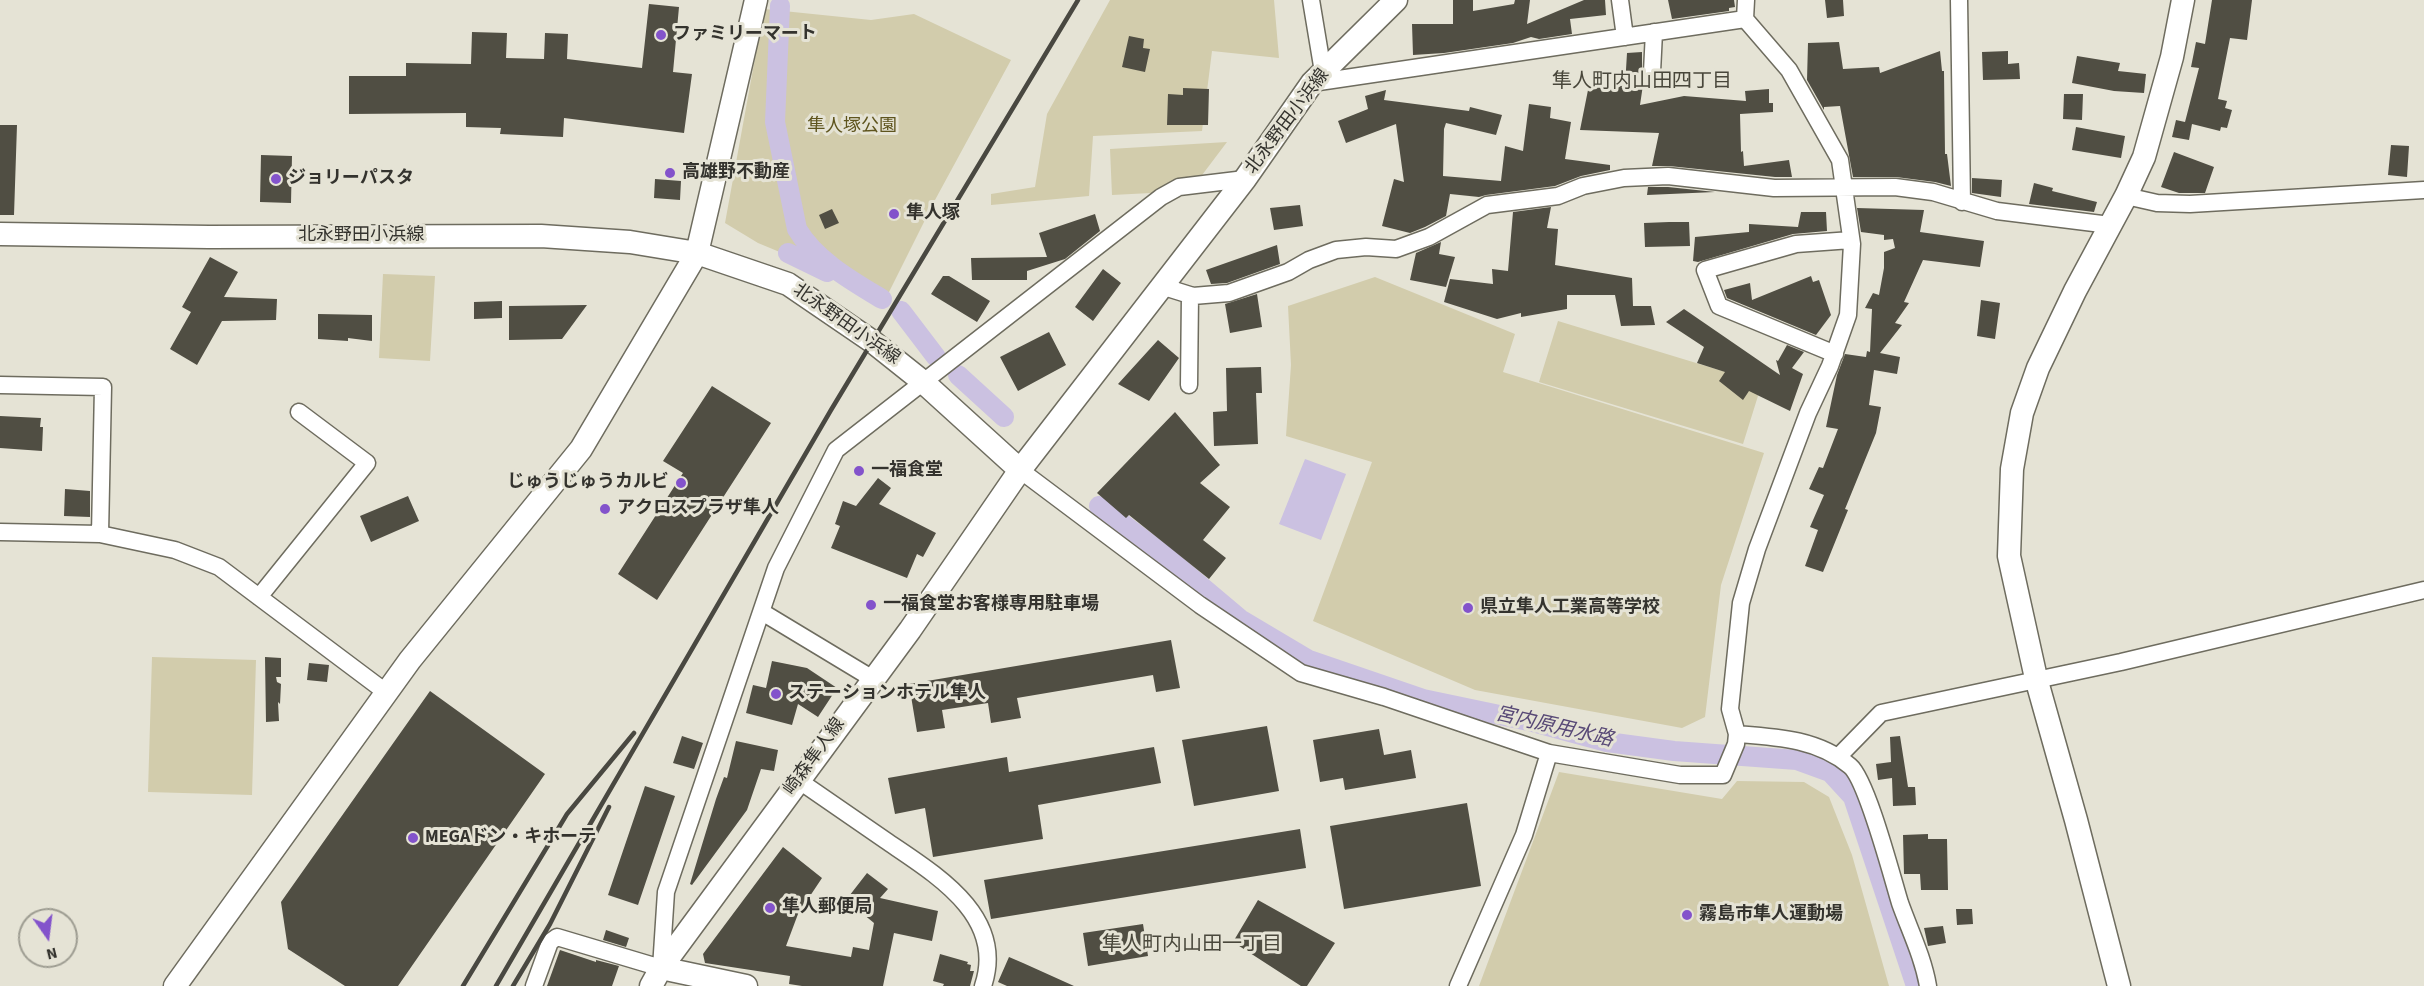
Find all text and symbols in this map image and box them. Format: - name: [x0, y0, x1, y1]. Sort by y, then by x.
- place label: ファミリーマート: [673, 24, 817, 46]
- marker: ファミリーマート: [654, 28, 668, 42]
- street label: 北永野田小浜線: [1241, 65, 1335, 179]
- district label: 隼人町内山田四丁目: [1552, 71, 1732, 95]
- park label: 隼人塚公園: [807, 116, 897, 138]
- place label: 高雄野不動産: [682, 162, 790, 184]
- marker: 高雄野不動産: [663, 166, 677, 180]
- place label: ジョリーパスタ: [288, 168, 414, 190]
- marker: ジョリーパスタ: [269, 172, 283, 186]
- place label: 隼人塚: [906, 203, 960, 225]
- marker: 隼人塚: [887, 207, 901, 221]
- street label: 北永野田小浜線: [298, 225, 424, 247]
- street label: 北永野田小浜線: [788, 280, 904, 370]
- place label: 一福食堂: [871, 460, 943, 482]
- marker: 一福食堂: [852, 464, 866, 478]
- place label: じゅうじゅうカルビ: [507, 472, 669, 494]
- marker: じゅうじゅうカルビ: [674, 476, 688, 490]
- place label: アクロスプラザ隼人: [617, 498, 779, 520]
- marker: アクロスプラザ隼人: [598, 502, 612, 516]
- place label: 一福食堂お客様専用駐車場: [883, 594, 1099, 616]
- place label: 県立隼人工業高等学校: [1480, 597, 1660, 619]
- marker: 一福食堂お客様専用駐車場: [864, 598, 878, 612]
- marker: 県立隼人工業高等学校: [1461, 601, 1475, 615]
- place label: ステーションホテル隼人: [788, 683, 986, 705]
- marker: ステーションホテル隼人: [769, 687, 783, 701]
- water label: 宮内原用水路: [1493, 703, 1615, 753]
- street label: 崎森隼人線: [780, 714, 850, 800]
- place label: MEGAドン・キホーテ: [425, 827, 596, 849]
- marker: MEGAドン・キホーテ: [406, 831, 420, 845]
- place label: 隼人郵便局: [782, 897, 872, 919]
- marker: 隼人郵便局: [763, 901, 777, 915]
- place label: 霧島市隼人運動場: [1699, 904, 1843, 926]
- north arrow: [18, 908, 78, 968]
- marker: 霧島市隼人運動場: [1680, 908, 1694, 922]
- district label: 隼人町内山田一丁目: [1102, 934, 1282, 958]
- text: N: [44, 942, 60, 965]

